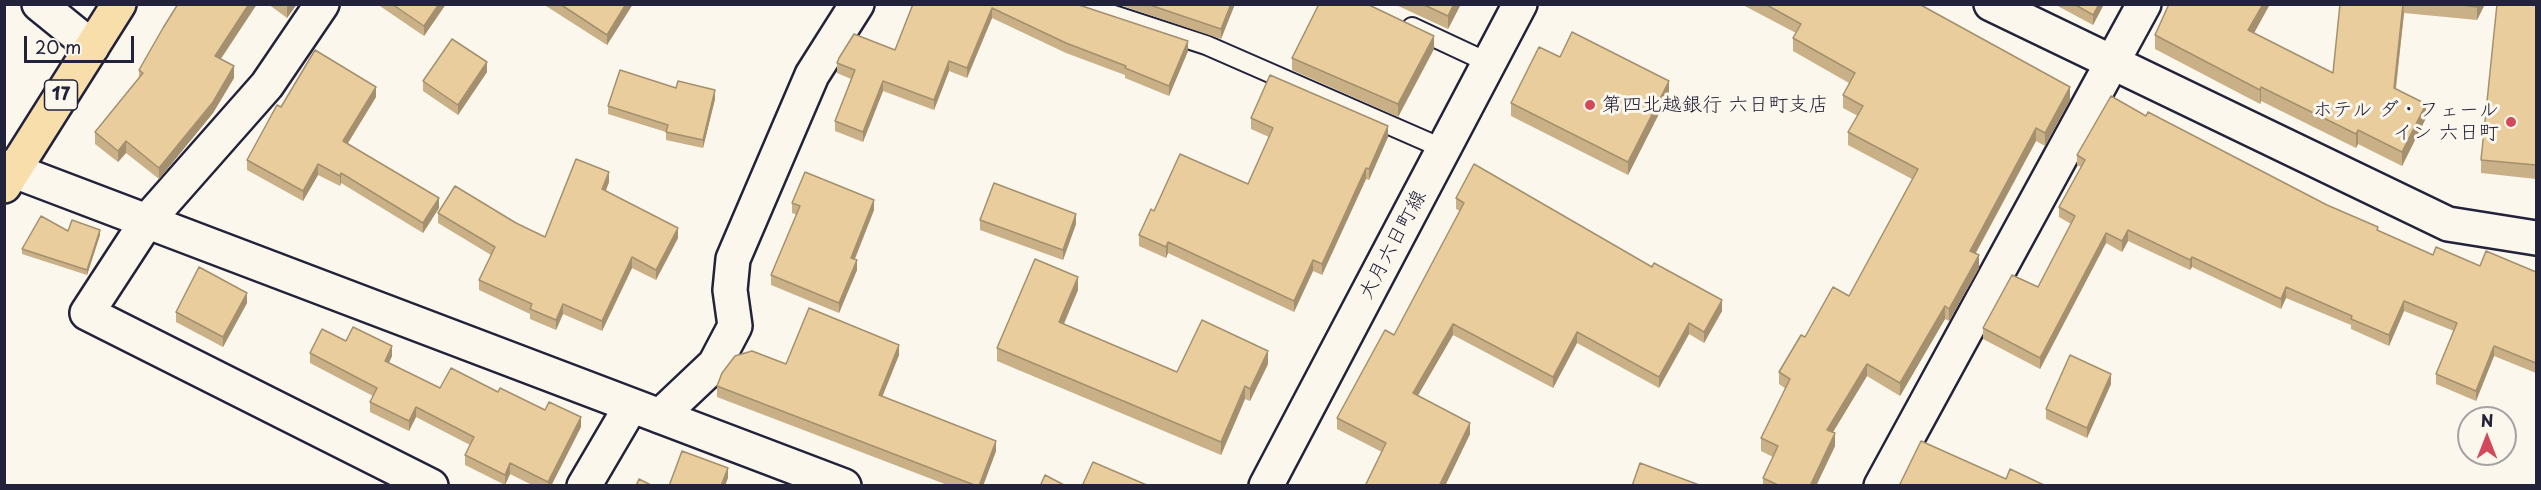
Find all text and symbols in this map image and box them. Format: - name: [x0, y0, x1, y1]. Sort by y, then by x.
- scale bar: [27, 24, 136, 62]
- text: 20 m: [35, 33, 81, 60]
- road number: 17: [44, 80, 78, 110]
- place label: 第四北越銀行 六日町支店: [1602, 93, 1828, 117]
- marker: 第四北越銀行 六日町支店: [1583, 98, 1597, 112]
- place label: ホテル ダ・フェール イン 六日町: [2313, 98, 2499, 145]
- marker: ホテル ダ・フェール イン 六日町: [2504, 115, 2518, 129]
- street label: 大月六日町線: [1354, 186, 1432, 304]
- north arrow: [2457, 406, 2517, 466]
- text: N: [2481, 408, 2493, 432]

